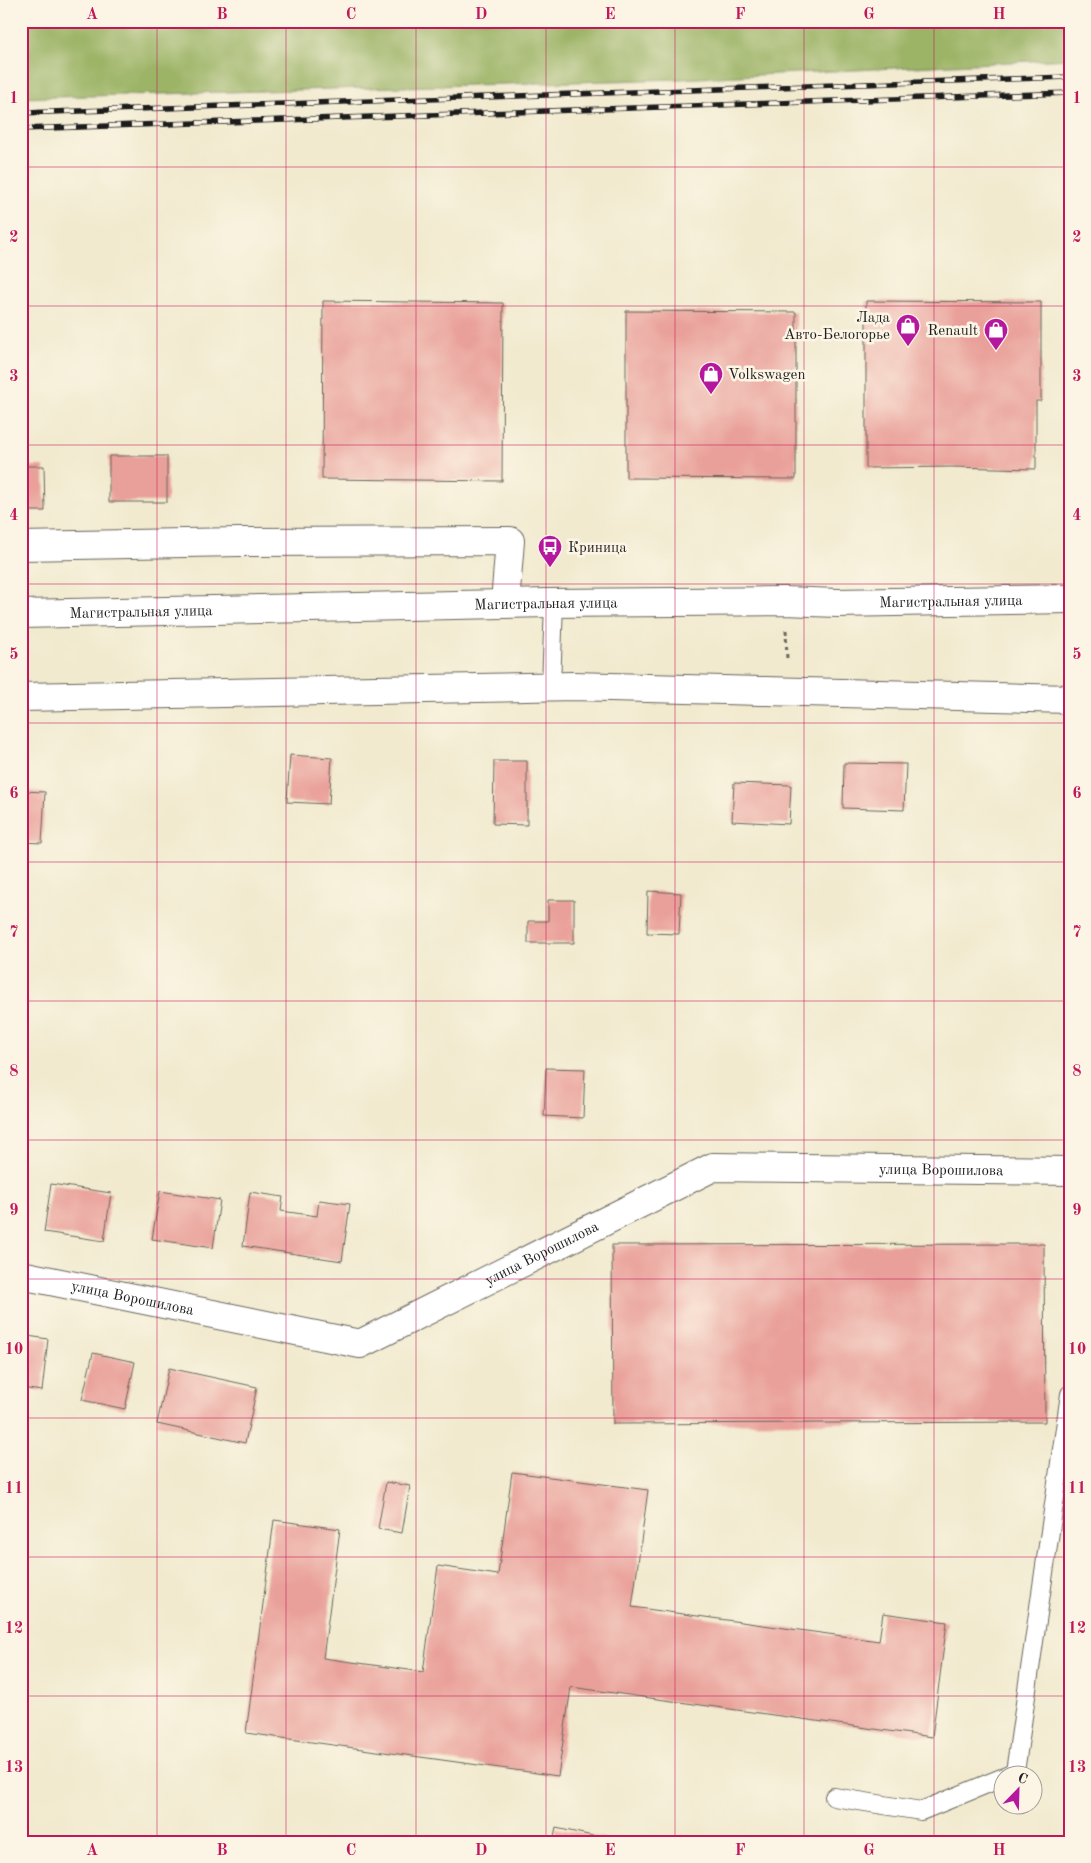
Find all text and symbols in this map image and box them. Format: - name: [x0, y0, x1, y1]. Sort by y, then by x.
- text: A: [86, 7, 98, 23]
- text: B: [216, 7, 228, 23]
- text: C: [346, 7, 356, 23]
- text: D: [475, 7, 487, 23]
- text: E: [604, 7, 616, 23]
- text: F: [735, 7, 746, 23]
- text: G: [863, 7, 875, 23]
- text: H: [992, 7, 1006, 23]
- text: 1: [9, 91, 19, 107]
- text: 1: [1072, 91, 1082, 107]
- text: 2: [9, 230, 19, 246]
- text: 2: [1072, 230, 1082, 246]
- place label: Лада Авто-Белогорье: [784, 311, 891, 343]
- shop icon: Лада Авто-Белогорье: [895, 313, 921, 347]
- shop icon: Renault: [983, 317, 1009, 351]
- place label: Renault: [928, 324, 978, 339]
- shop icon: Volkswagen: [698, 361, 724, 395]
- place label: Volkswagen: [728, 368, 806, 383]
- text: 3: [9, 369, 19, 385]
- text: 3: [1072, 369, 1082, 385]
- text: 4: [9, 508, 19, 524]
- text: 4: [1072, 508, 1082, 524]
- bus stop icon: Криница: [537, 534, 563, 568]
- place label: Криница: [568, 541, 627, 556]
- street label: Магистральная улица: [879, 594, 1023, 611]
- street label: Магистральная улица: [474, 596, 618, 614]
- street label: Магистральная улица: [69, 604, 213, 622]
- text: 5: [9, 647, 19, 663]
- text: 5: [1072, 647, 1082, 663]
- text: 6: [9, 786, 19, 802]
- text: 6: [1072, 786, 1082, 802]
- text: 7: [9, 925, 19, 941]
- text: 7: [1072, 925, 1082, 941]
- text: 8: [9, 1064, 19, 1080]
- text: 8: [1072, 1064, 1082, 1080]
- street label: улица Ворошилова: [879, 1163, 1004, 1179]
- text: 9: [9, 1203, 19, 1219]
- text: 9: [1072, 1203, 1082, 1219]
- street label: улица Ворошилова: [483, 1219, 602, 1289]
- street label: улица Ворошилова: [70, 1279, 196, 1319]
- text: 10: [5, 1342, 23, 1358]
- text: 10: [1068, 1342, 1086, 1358]
- text: 11: [5, 1481, 23, 1497]
- text: 11: [1068, 1481, 1086, 1497]
- text: 12: [5, 1621, 23, 1637]
- text: 12: [1068, 1621, 1086, 1637]
- text: 13: [5, 1760, 23, 1776]
- text: 13: [1068, 1760, 1086, 1776]
- north arrow: [994, 1766, 1044, 1816]
- text: С: [1016, 1771, 1030, 1787]
- text: A: [86, 1843, 98, 1859]
- text: B: [216, 1843, 228, 1859]
- text: C: [346, 1843, 356, 1859]
- text: D: [475, 1843, 487, 1859]
- text: E: [604, 1843, 616, 1859]
- text: F: [735, 1843, 746, 1859]
- text: G: [863, 1843, 875, 1859]
- text: H: [992, 1843, 1006, 1859]

